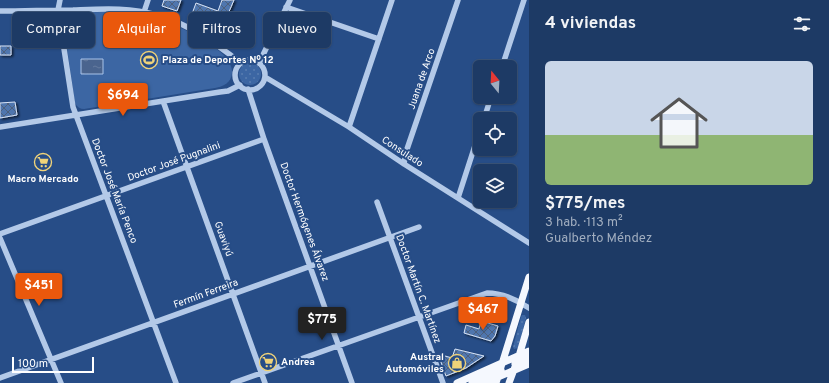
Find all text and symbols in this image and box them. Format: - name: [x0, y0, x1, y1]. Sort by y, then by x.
- chip: Comprar: [12, 12, 95, 48]
- chip: Alquilar: [103, 12, 180, 48]
- chip: Filtros: [188, 12, 255, 48]
- chip: Nuevo: [263, 12, 331, 48]
- text: 4 viviendas: [545, 13, 636, 35]
- icon: filters: [791, 13, 813, 35]
- street label: Juana de Arco: [405, 46, 439, 111]
- sports icon: Plaza de Deportes Nº 12: [139, 50, 159, 70]
- place label: Plaza de Deportes Nº 12: [162, 54, 274, 67]
- north arrow: [473, 60, 517, 104]
- map controls: [473, 60, 517, 208]
- pin: $694: [99, 83, 147, 117]
- icon: home: [643, 87, 715, 159]
- text: $694: [107, 88, 139, 104]
- button: locate: [473, 112, 517, 156]
- street label: Consulado: [379, 134, 426, 171]
- street label: Doctor José María Penco: [88, 137, 140, 246]
- street label: Doctor José Pugnalini: [126, 139, 222, 185]
- supermarket icon: Macro Mercado: [33, 152, 53, 172]
- street label: Doctor Hermógenes Álvarez: [276, 161, 332, 283]
- button: layers: [473, 164, 517, 208]
- place label: Macro Mercado: [7, 173, 79, 186]
- text: $775/mes: [545, 193, 625, 215]
- text: 3 hab. · 113 m²: [545, 215, 623, 231]
- street label: Guaviyú: [211, 220, 235, 258]
- text: Gualberto Méndez: [545, 231, 652, 247]
- street label: Doctor Martín C. Martínez: [392, 233, 444, 345]
- pin: $451: [15, 273, 63, 307]
- street label: Fermín Ferreira: [172, 276, 240, 312]
- text: $451: [24, 278, 54, 294]
- pin: $467: [459, 297, 507, 331]
- text: $467: [467, 302, 499, 318]
- pin: $775: [298, 307, 346, 341]
- text: $775: [307, 312, 337, 328]
- place label: Austral Automóviles: [385, 351, 444, 376]
- supermarket icon: Andrea: [258, 352, 278, 372]
- shop icon: Austral Automóviles: [447, 353, 467, 373]
- scale bar: [12, 355, 94, 374]
- place label: Andrea: [281, 356, 315, 369]
- text: 100 m: [18, 357, 48, 371]

